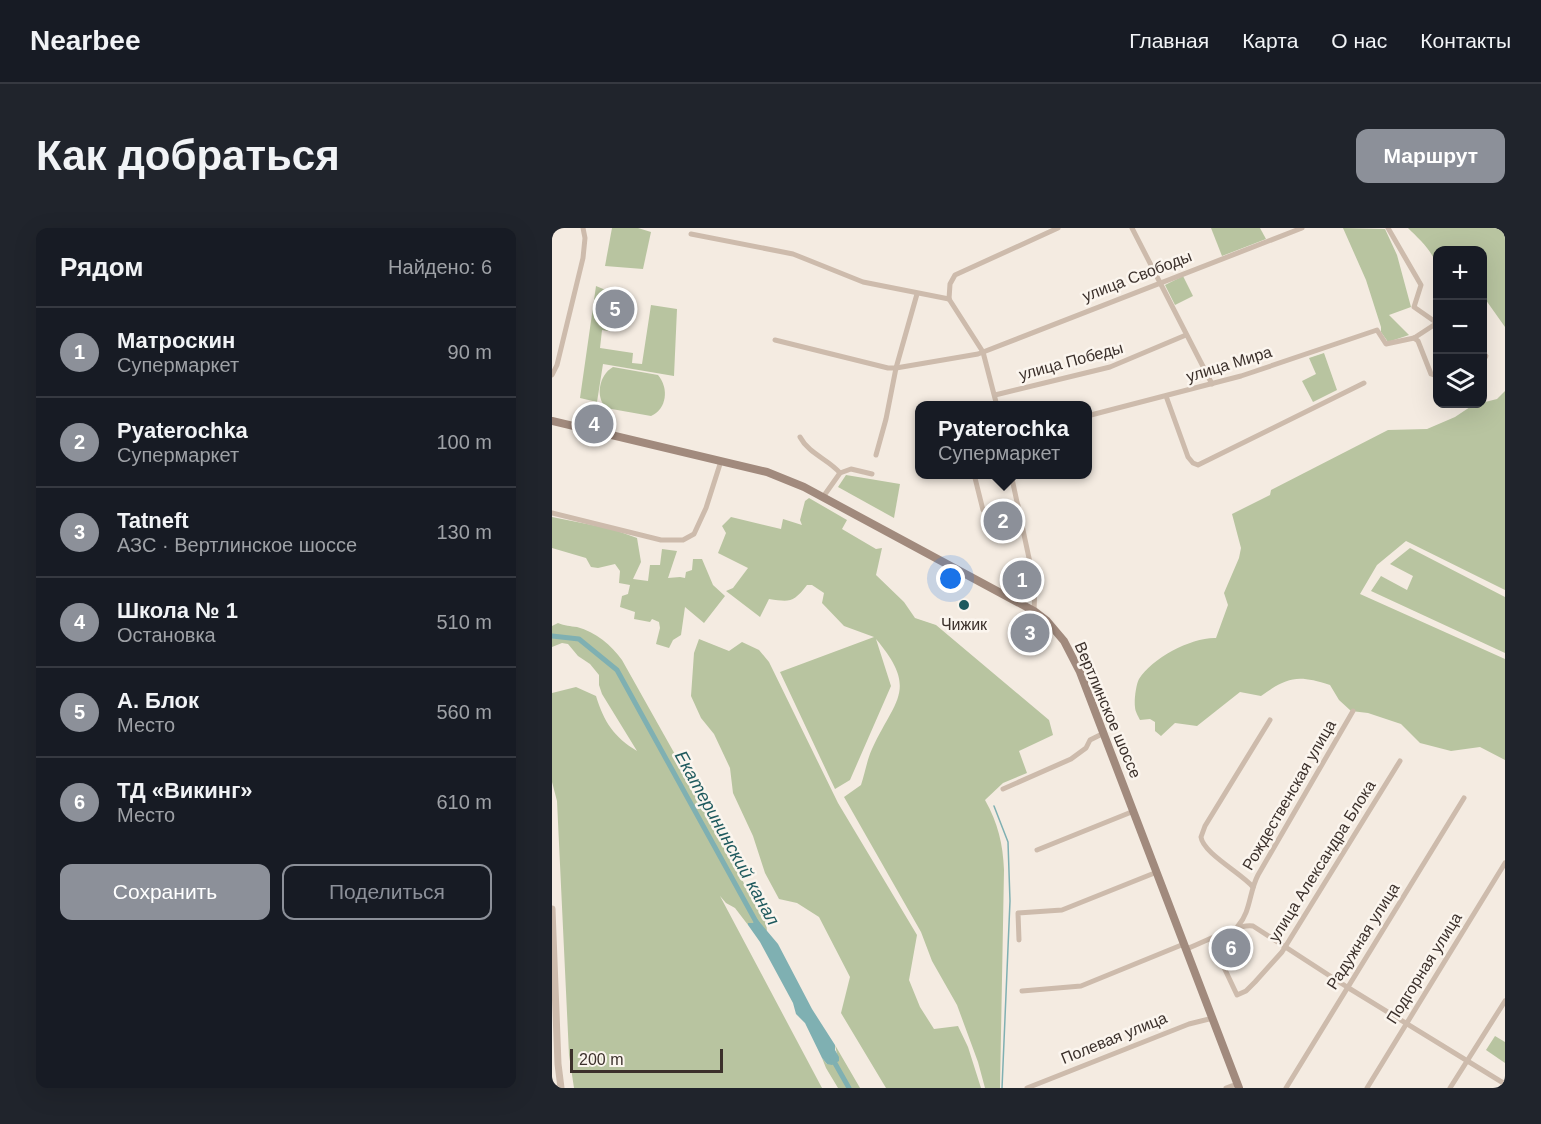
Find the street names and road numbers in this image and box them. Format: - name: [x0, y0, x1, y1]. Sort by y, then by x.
- street label: улица Свободы: [1080, 247, 1194, 305]
- street label: улица Победы: [1017, 339, 1125, 383]
- street label: улица Мира: [1184, 343, 1274, 385]
- street label: Вертлинское шоссе: [1072, 639, 1144, 781]
- street label: Рождественская улица: [1239, 717, 1339, 873]
- street label: улица Александра Блока: [1265, 777, 1379, 945]
- street label: Радужная улица: [1323, 880, 1403, 992]
- street label: Подгорная улица: [1383, 909, 1465, 1027]
- street label: Полевая улица: [1059, 1009, 1169, 1067]

